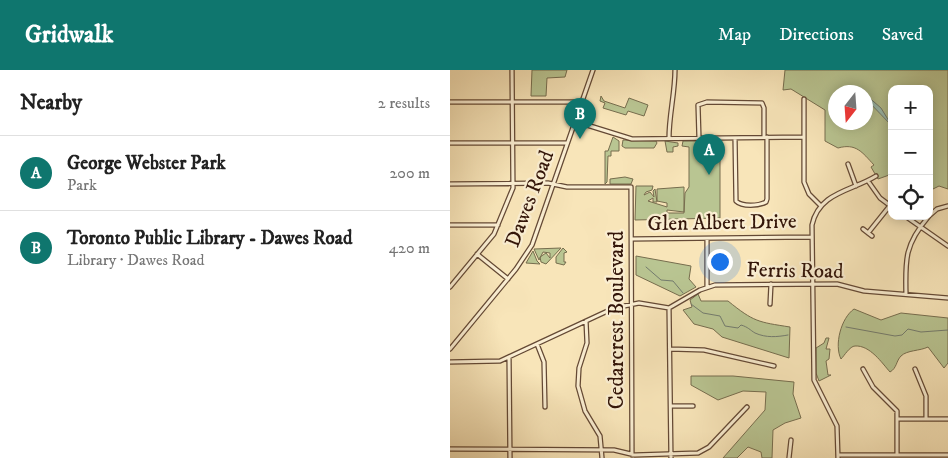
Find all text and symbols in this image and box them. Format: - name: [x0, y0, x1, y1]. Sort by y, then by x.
- text: Gridwalk: [25, 20, 113, 50]
- text: Map: [718, 24, 751, 46]
- text: Directions: [779, 24, 854, 46]
- text: Saved: [882, 24, 923, 46]
- north arrow: [828, 85, 873, 130]
- map controls: [888, 85, 933, 220]
- button: +: [888, 85, 933, 130]
- text: Nearby: [20, 90, 82, 116]
- text: 2 results: [378, 93, 430, 113]
- pin: B: [564, 98, 596, 139]
- button: −: [888, 130, 933, 175]
- pin: A: [693, 134, 725, 175]
- street label: Dawes Road: [500, 146, 561, 251]
- text: George Webster Park: [67, 152, 226, 175]
- text: A: [31, 163, 41, 183]
- text: 200 m: [389, 163, 430, 183]
- text: Park: [67, 175, 97, 195]
- button: locate: [888, 175, 933, 220]
- street label: Glen Albert Drive: [647, 209, 797, 237]
- text: Toronto Public Library - Dawes Road: [67, 227, 352, 250]
- street label: Cedarcrest Boulevard: [604, 230, 630, 409]
- text: B: [31, 238, 41, 258]
- text: 420 m: [389, 238, 430, 258]
- your location: [707, 249, 733, 275]
- text: Library · Dawes Road: [67, 250, 205, 270]
- street label: Ferris Road: [746, 257, 844, 285]

